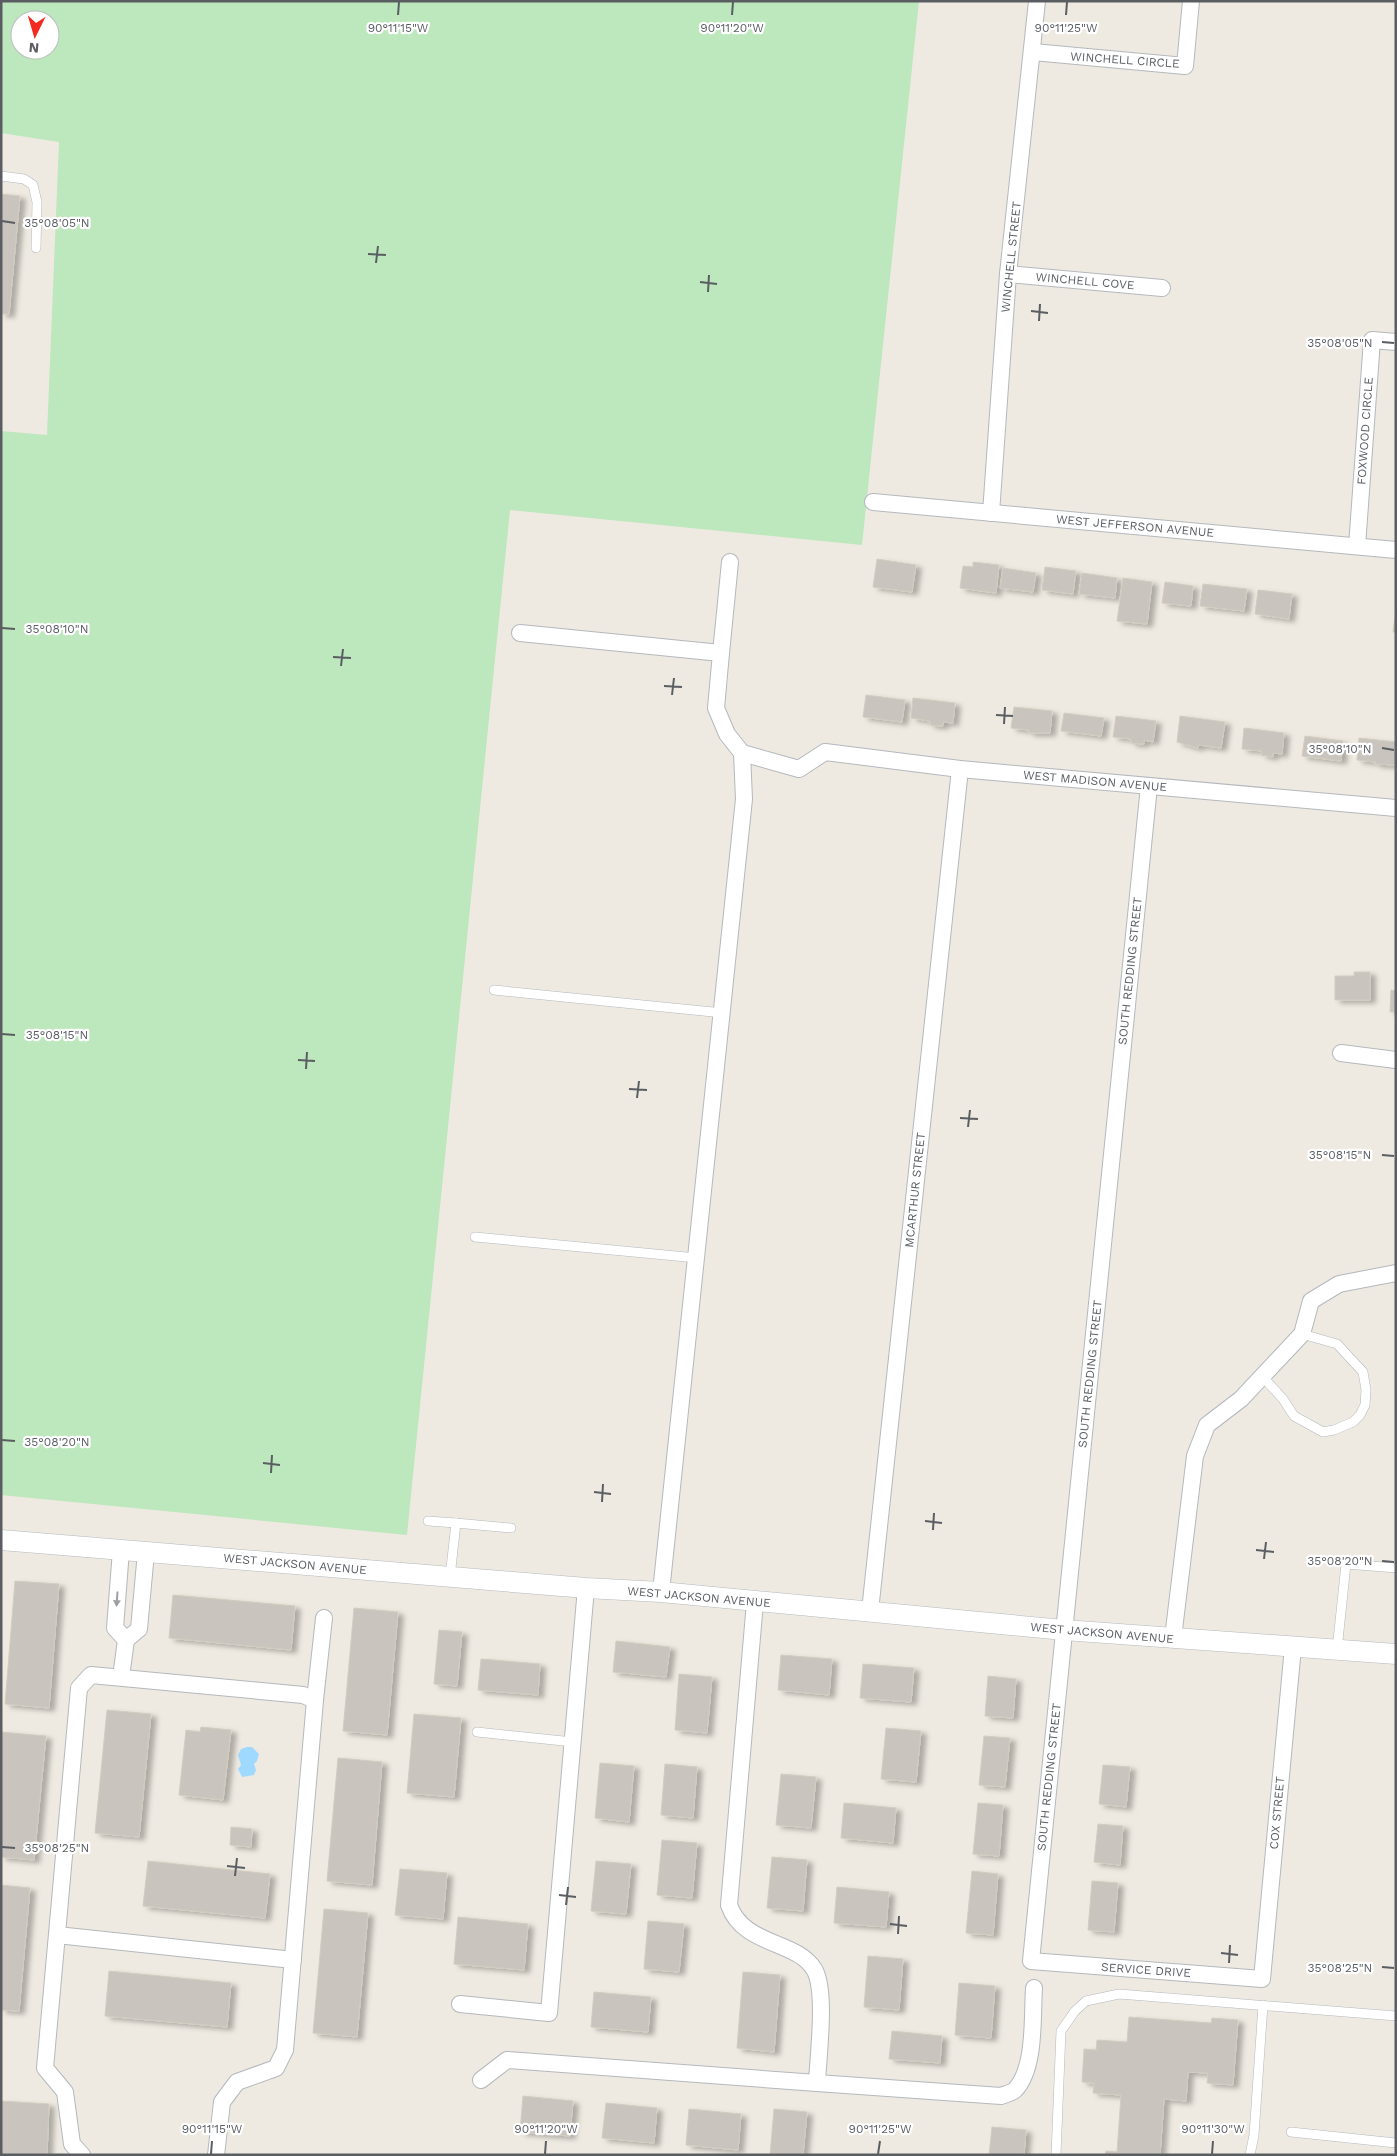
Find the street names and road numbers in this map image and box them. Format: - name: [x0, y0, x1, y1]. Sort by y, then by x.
- street label: WINCHELL CIRCLE: [1070, 49, 1180, 71]
- street label: WINCHELL STREET: [998, 201, 1024, 313]
- street label: WINCHELL COVE: [1035, 270, 1135, 292]
- street label: FOXWOOD CIRCLE: [1354, 376, 1376, 485]
- street label: WEST JEFFERSON AVENUE: [1055, 512, 1215, 540]
- street label: WEST MADISON AVENUE: [1022, 768, 1168, 794]
- street label: SOUTH REDDING STREET: [1115, 896, 1145, 1046]
- street label: MCARTHUR STREET: [902, 1132, 928, 1248]
- street label: SOUTH REDDING STREET: [1075, 1299, 1105, 1449]
- street label: WEST JACKSON AVENUE: [223, 1551, 368, 1577]
- street label: WEST JACKSON AVENUE: [627, 1584, 772, 1610]
- street label: WEST JACKSON AVENUE: [1030, 1620, 1175, 1646]
- street label: SOUTH REDDING STREET: [1034, 1702, 1064, 1852]
- street label: COX STREET: [1267, 1776, 1287, 1850]
- street label: SERVICE DRIVE: [1101, 1960, 1192, 1980]

